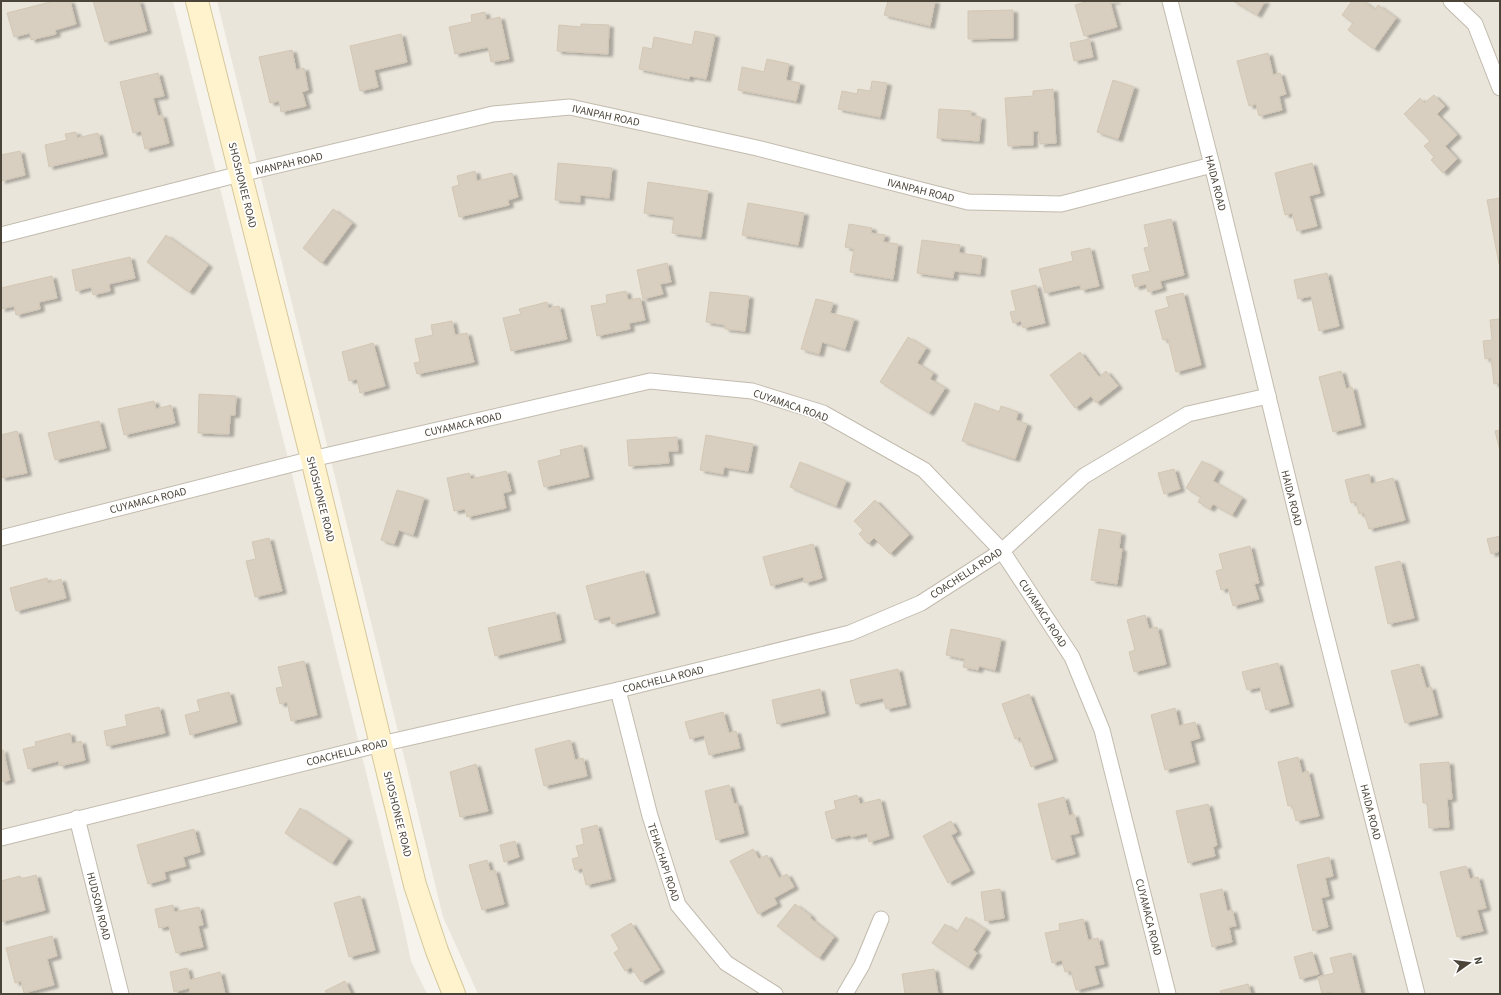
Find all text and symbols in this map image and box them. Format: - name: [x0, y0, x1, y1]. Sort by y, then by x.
- street label: IVANPAH ROAD: [571, 101, 641, 130]
- street label: SHOSHONEE ROAD: [225, 141, 260, 230]
- street label: IVANPAH ROAD: [254, 148, 325, 179]
- street label: HAIDA ROAD: [1201, 154, 1230, 213]
- street label: IVANPAH ROAD: [886, 175, 956, 206]
- street label: CUYAMACA ROAD: [751, 386, 831, 425]
- street label: CUYAMACA ROAD: [423, 408, 503, 441]
- street label: SHOSHONEE ROAD: [303, 455, 338, 544]
- street label: HAIDA ROAD: [1277, 469, 1306, 528]
- street label: CUYAMACA ROAD: [108, 484, 188, 517]
- street label: COACHELLA ROAD: [927, 544, 1006, 602]
- street label: CUYAMACA ROAD: [1015, 576, 1070, 651]
- street label: COACHELLA ROAD: [621, 662, 706, 697]
- street label: COACHELLA ROAD: [305, 735, 390, 770]
- street label: SHOSHONEE ROAD: [380, 770, 415, 859]
- street label: HAIDA ROAD: [1356, 783, 1385, 842]
- street label: TEHACHAPI ROAD: [644, 821, 683, 904]
- street label: HUDSON ROAD: [83, 870, 114, 942]
- street label: CUYAMACA ROAD: [1132, 877, 1165, 957]
- north arrow: [1449, 943, 1489, 983]
- text: N: [1470, 955, 1486, 966]

